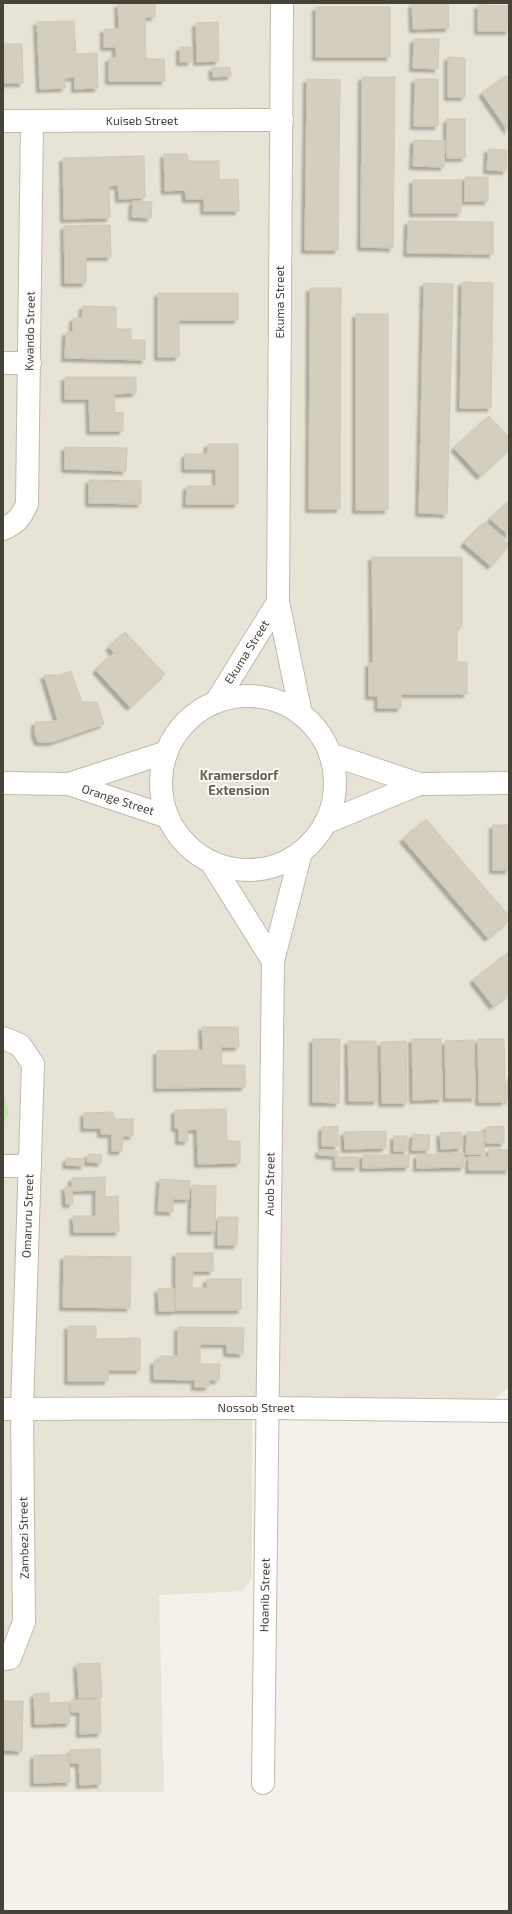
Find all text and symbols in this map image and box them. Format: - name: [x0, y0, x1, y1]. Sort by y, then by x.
- street label: Kuiseb Street: [106, 113, 179, 127]
- street label: Ekuma Street: [272, 265, 286, 338]
- street label: Kwando Street: [21, 290, 37, 371]
- street label: Ekuma Street: [221, 617, 272, 686]
- district label: Kramersdorf Extension: [200, 767, 279, 798]
- street label: Orange Street: [80, 781, 157, 818]
- street label: Auob Street: [261, 1151, 277, 1216]
- street label: Omaruru Street: [19, 1173, 35, 1258]
- street label: Nossob Street: [217, 1400, 295, 1414]
- street label: Zambezi Street: [15, 1496, 31, 1579]
- street label: Hoanib Street: [256, 1557, 272, 1632]

